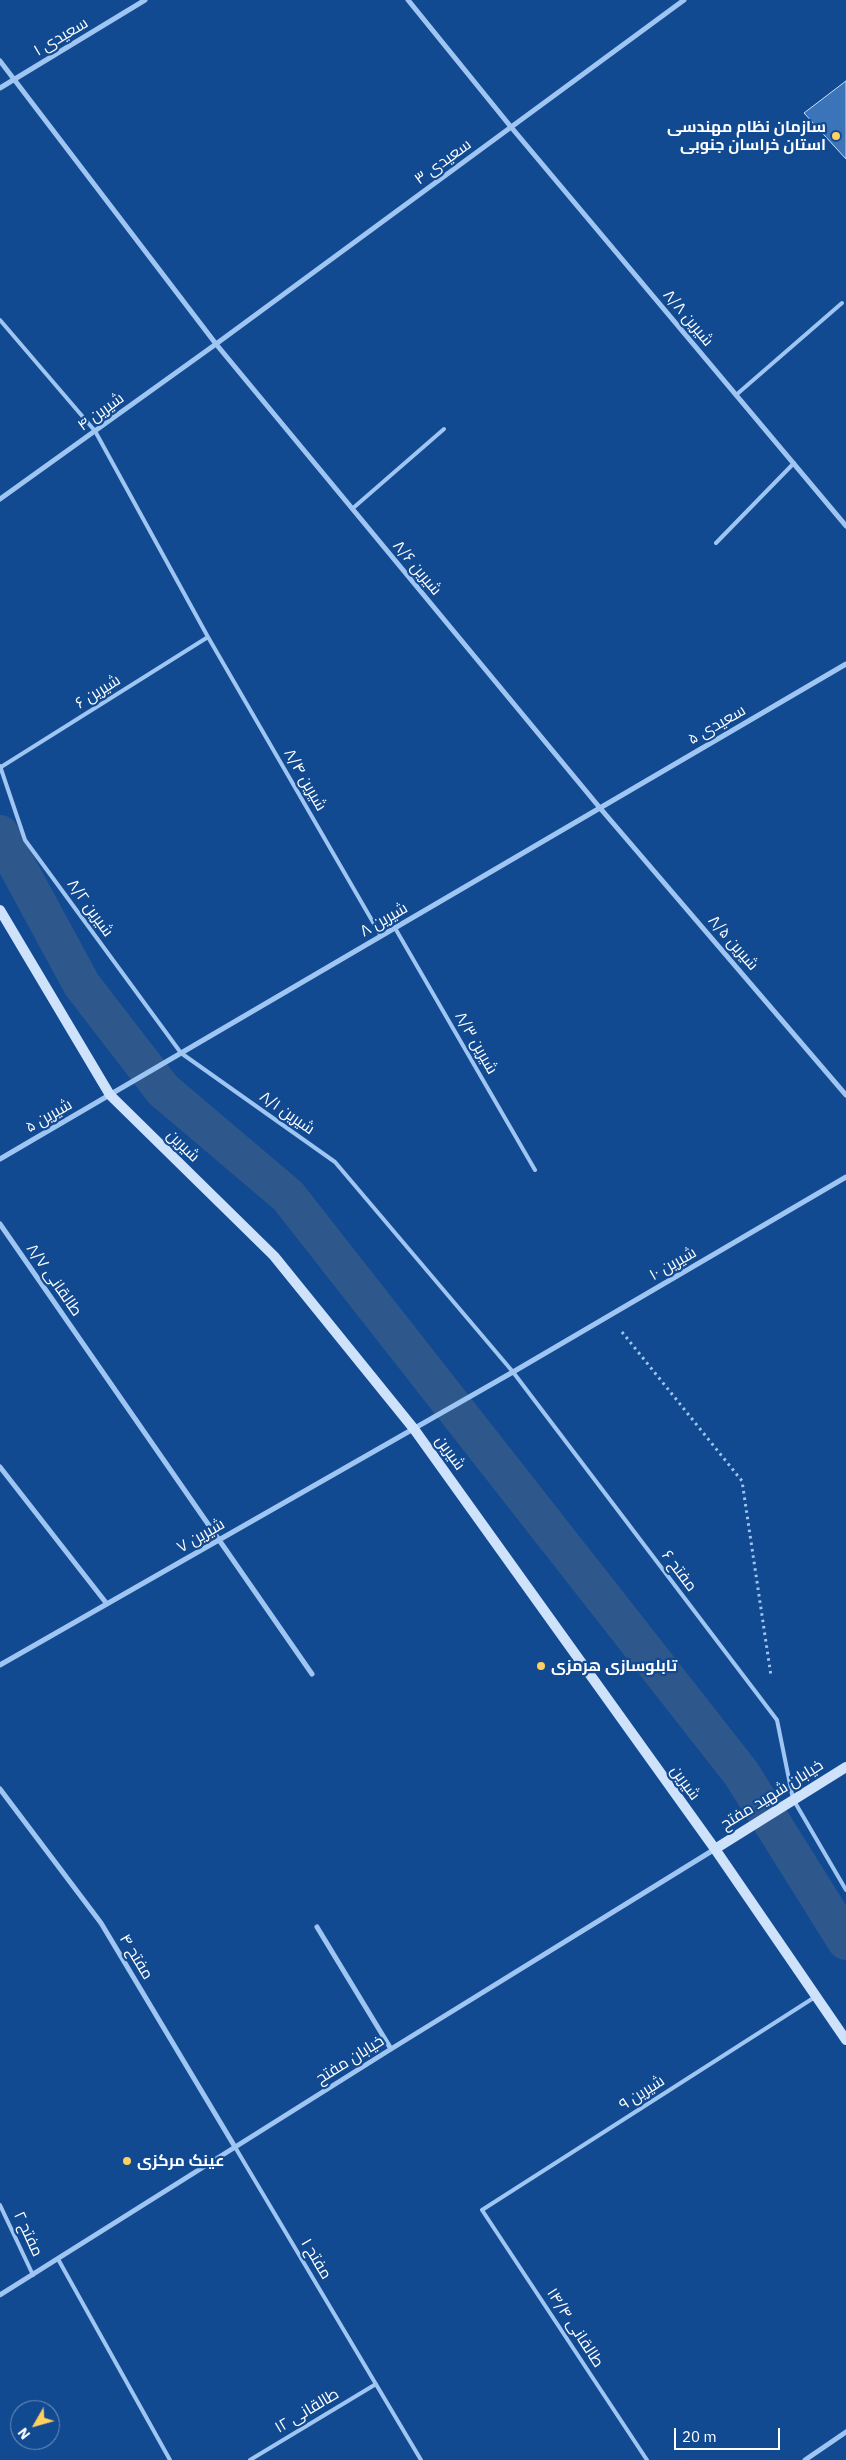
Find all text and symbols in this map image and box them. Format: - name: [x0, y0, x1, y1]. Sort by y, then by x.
- street label: سعیدی ۱: [30, 13, 92, 61]
- place label: سازمان نظام مهندسی استان خراسان جنوبی: [667, 117, 826, 155]
- marker: سازمان نظام مهندسی استان خراسان جنوبی: [830, 130, 842, 142]
- street label: سعیدی ۳: [411, 135, 475, 189]
- street label: شیرین ۸/۸: [659, 286, 717, 350]
- street label: شیرین ۴: [74, 389, 128, 435]
- street label: شیرین ۸/۶: [389, 537, 445, 599]
- street label: شیرین ۶: [72, 671, 124, 713]
- street label: سعیدی ۵: [685, 701, 749, 749]
- street label: شیرین ۸/۴: [280, 745, 330, 815]
- street label: شیرین ۸/۲: [63, 875, 117, 941]
- street label: شیرین ۸: [357, 899, 411, 941]
- street label: شیرین ۸/۵: [704, 911, 762, 975]
- street label: شیرین ۸/۳: [450, 1008, 502, 1078]
- street label: شیرین ۸/۱: [256, 1087, 318, 1139]
- street label: شیرین ۵: [22, 1095, 76, 1137]
- street label: شیرین: [163, 1126, 203, 1166]
- street label: طالقانی ۸/۷: [22, 1240, 86, 1320]
- street label: شیرین ۱۰: [646, 1243, 700, 1285]
- street label: شیرین: [431, 1432, 469, 1474]
- street label: شیرین ۷: [174, 1515, 228, 1557]
- street label: مفتح ۶: [657, 1547, 701, 1595]
- place label: تابلوسازی هرمزی: [551, 1656, 677, 1676]
- marker: تابلوسازی هرمزی: [535, 1660, 547, 1672]
- street label: خیابان شهید مفتح: [717, 1756, 827, 1834]
- street label: شیرین: [666, 1762, 704, 1804]
- street label: مفتح ۴: [115, 1931, 157, 1983]
- street label: خیابان مفتح: [312, 2031, 388, 2089]
- street label: شیرین ۹: [616, 2071, 668, 2115]
- place label: عینک مرکزی: [137, 2151, 225, 2171]
- marker: عینک مرکزی: [121, 2155, 133, 2167]
- street label: مفتح ۲: [9, 2208, 47, 2260]
- street label: مفتح ۱: [296, 2235, 336, 2283]
- street label: طالقانی ۱۴/۴: [542, 2285, 608, 2371]
- street label: طالقانی ۱۲: [271, 2384, 343, 2438]
- north arrow: [10, 2400, 60, 2450]
- scale bar: [676, 2418, 782, 2450]
- text: N: [14, 2424, 34, 2443]
- text: 20 m: [682, 2427, 717, 2446]

